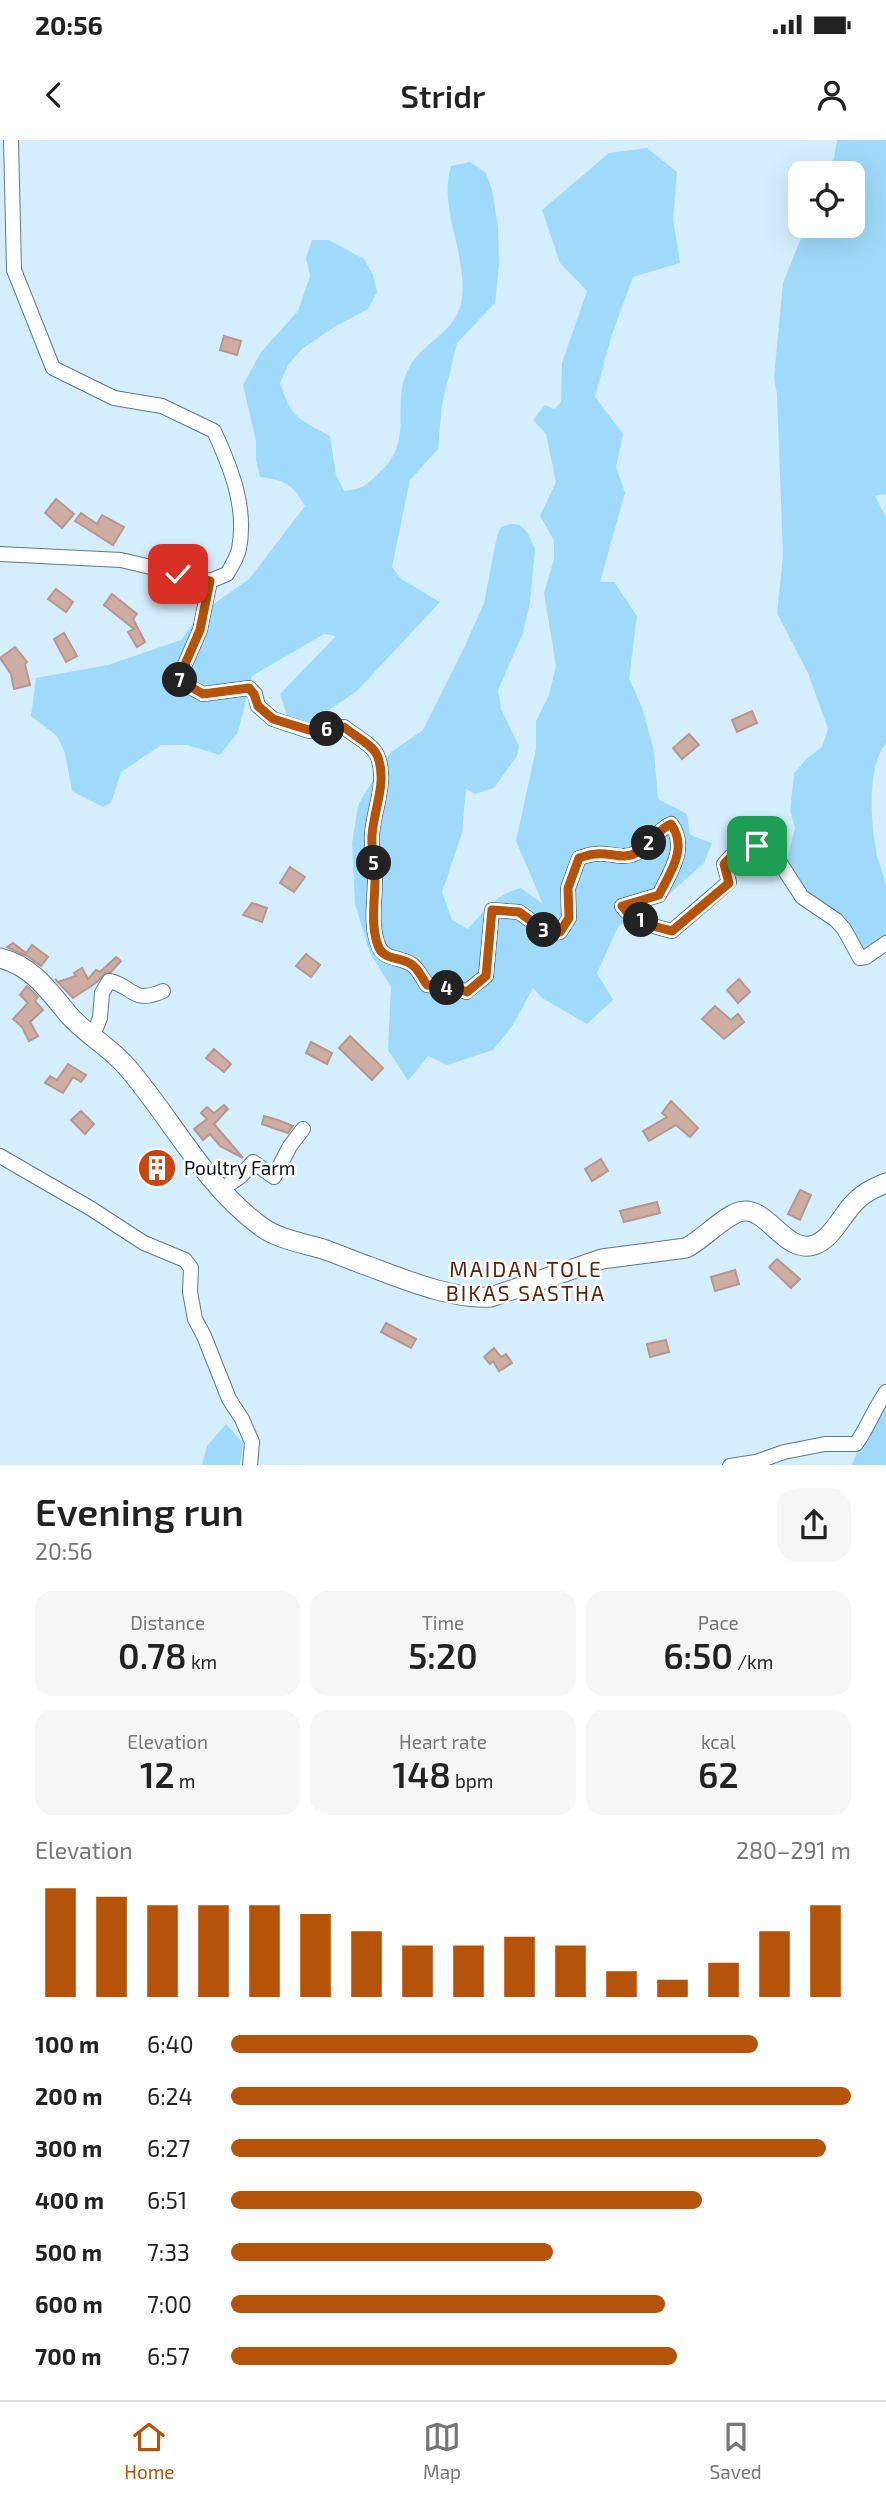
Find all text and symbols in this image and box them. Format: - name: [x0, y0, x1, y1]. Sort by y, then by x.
- text: 20:56: [35, 9, 103, 40]
- icon: back: [35, 76, 73, 114]
- text: Stridr: [401, 76, 485, 114]
- icon: person: [813, 76, 851, 114]
- map controls: [788, 161, 865, 238]
- button: locate: [788, 161, 865, 238]
- pin: [148, 544, 208, 604]
- icon: check: [159, 555, 197, 593]
- pin: 7: [162, 662, 198, 698]
- text: 7: [174, 668, 185, 691]
- pin: 6: [310, 712, 344, 746]
- text: 6: [321, 717, 332, 740]
- pin: [727, 816, 787, 876]
- pin: 2: [632, 826, 666, 860]
- icon: arrive: [738, 827, 776, 865]
- text: 2: [643, 831, 654, 854]
- pin: 5: [356, 846, 392, 880]
- text: 5: [368, 851, 379, 874]
- pin: 1: [624, 902, 658, 938]
- text: 1: [636, 908, 645, 931]
- pin: 3: [526, 912, 562, 948]
- text: 3: [538, 918, 549, 941]
- pin: 4: [430, 970, 464, 1006]
- text: 4: [440, 976, 453, 999]
- building icon: Poultry Farm: [136, 1147, 178, 1189]
- place label: Poultry Farm: [184, 1156, 295, 1179]
- district label: MAIDAN TOLE BIKAS SASTHA: [446, 1256, 606, 1305]
- text: Evening run: [35, 1488, 244, 1534]
- button: share: [777, 1488, 851, 1562]
- text: 20:56: [35, 1537, 93, 1565]
- text: Distance: [130, 1611, 205, 1634]
- text: Time: [422, 1611, 464, 1634]
- text: Pace: [698, 1611, 739, 1634]
- text: 0.78: [118, 1634, 187, 1676]
- text: 5:20: [408, 1634, 478, 1676]
- text: 6:50: [663, 1634, 733, 1676]
- text: km: [187, 1650, 217, 1673]
- text: /km: [733, 1650, 773, 1673]
- text: Elevation: [127, 1730, 208, 1753]
- text: Heart rate: [399, 1730, 487, 1753]
- text: kcal: [701, 1730, 736, 1753]
- text: 12: [140, 1753, 175, 1795]
- text: 148: [393, 1753, 451, 1795]
- text: 62: [698, 1753, 739, 1795]
- text: m: [175, 1769, 195, 1792]
- text: bpm: [451, 1769, 493, 1792]
- text: Elevation: [35, 1836, 133, 1864]
- text: 280–291 m: [736, 1836, 851, 1864]
- text: 100 m: [35, 2030, 99, 2058]
- text: 6:40: [147, 2030, 194, 2058]
- text: 200 m: [35, 2082, 103, 2110]
- text: 6:24: [147, 2082, 193, 2110]
- text: 300 m: [35, 2134, 102, 2162]
- text: 6:27: [147, 2134, 190, 2162]
- text: 400 m: [35, 2186, 104, 2214]
- text: 6:51: [147, 2186, 187, 2214]
- text: 500 m: [35, 2238, 102, 2266]
- text: 7:33: [147, 2238, 190, 2266]
- text: 600 m: [35, 2290, 103, 2318]
- text: 7:00: [147, 2290, 192, 2318]
- text: 700 m: [35, 2342, 101, 2370]
- text: 6:57: [147, 2342, 190, 2370]
- tab: Home: [124, 2418, 175, 2483]
- tab: Map: [423, 2418, 461, 2483]
- tab: Saved: [710, 2418, 762, 2483]

